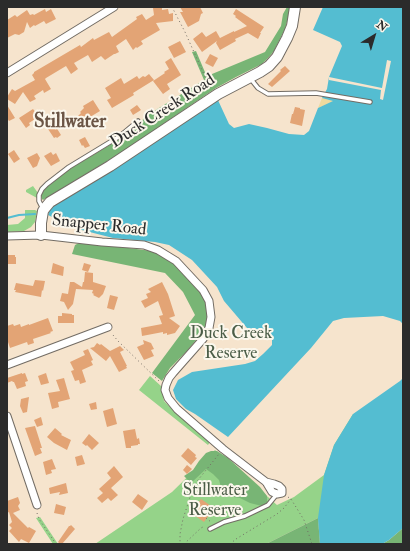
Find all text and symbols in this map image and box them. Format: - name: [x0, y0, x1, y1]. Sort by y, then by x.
- north arrow: [354, 16, 394, 56]
- text: N: [374, 18, 390, 34]
- street label: Duck Creek Road: [107, 70, 219, 154]
- district label: Stillwater: [34, 112, 106, 134]
- street label: Snapper Road: [51, 211, 147, 241]
- park label: Duck Creek Reserve: [190, 324, 272, 364]
- park label: Stillwater Reserve: [183, 481, 247, 521]

